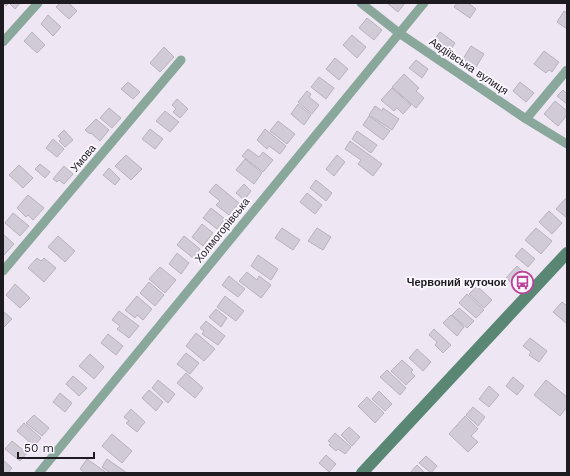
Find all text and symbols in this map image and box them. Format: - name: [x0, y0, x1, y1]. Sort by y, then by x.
- street label: Авдіївська вулиця: [427, 35, 511, 98]
- street label: Умова: [68, 141, 99, 175]
- street label: Холмогорівська: [192, 195, 253, 265]
- bus stop icon: Червоний куточок: [509, 269, 535, 295]
- place label: Червоний куточок: [407, 276, 506, 289]
- scale bar: [18, 434, 94, 460]
- text: 50 m: [24, 441, 54, 455]

